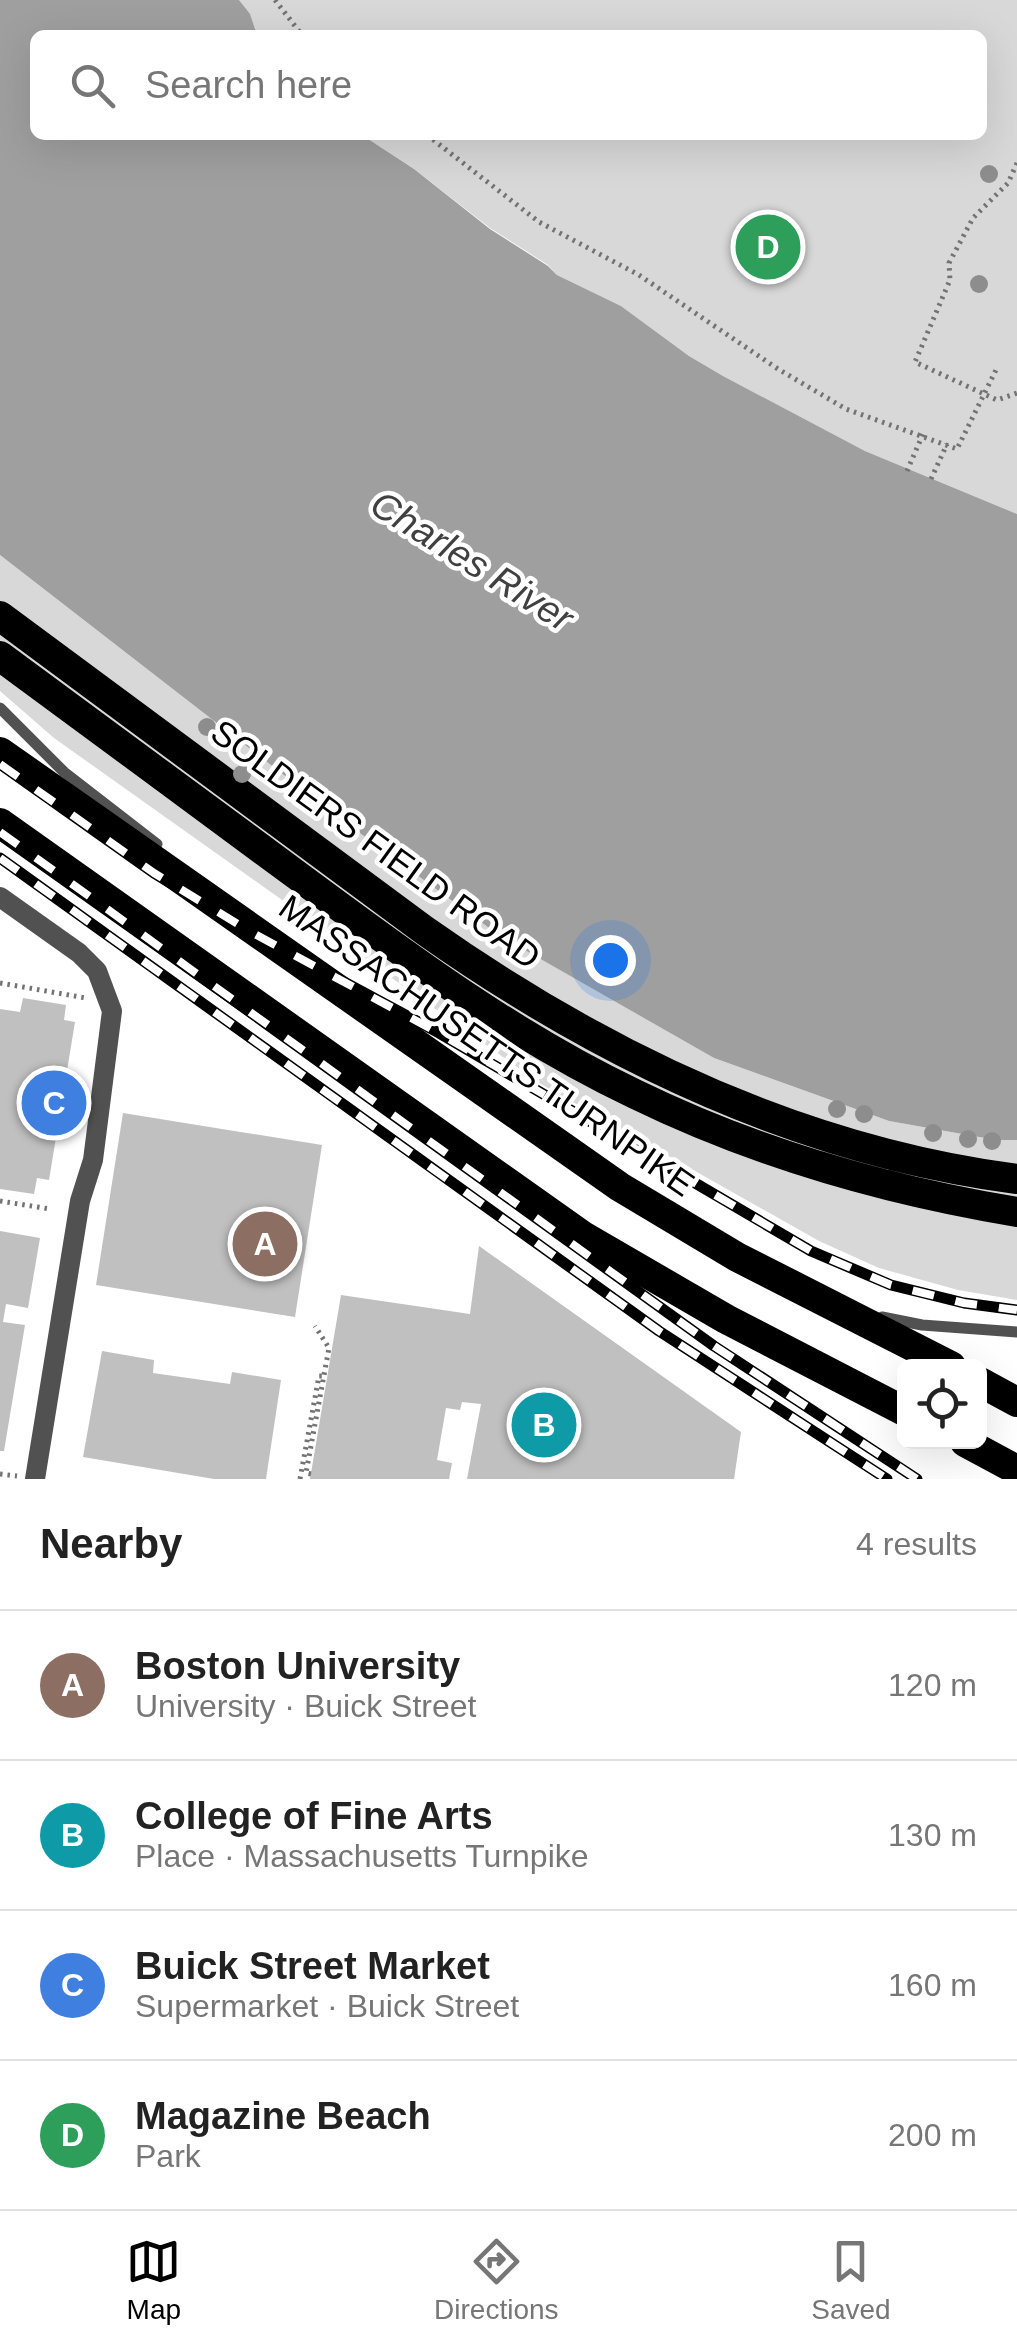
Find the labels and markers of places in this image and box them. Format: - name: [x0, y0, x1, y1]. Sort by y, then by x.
- pin: D: [736, 210, 800, 284]
- pin: C: [22, 1066, 86, 1140]
- pin: A: [232, 1206, 298, 1282]
- pin: B: [512, 1388, 576, 1462]

